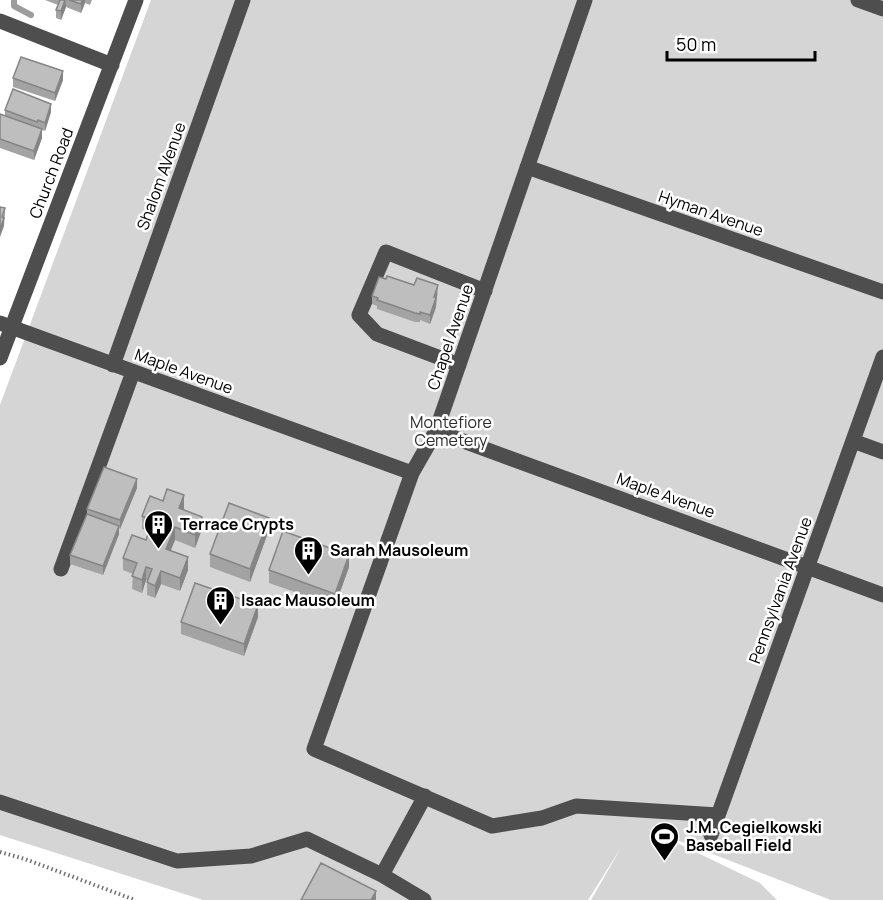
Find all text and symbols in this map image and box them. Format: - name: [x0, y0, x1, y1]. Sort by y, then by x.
- scale bar: [667, 24, 816, 62]
- text: 50 m: [676, 32, 716, 56]
- street label: Shalom AVenue: [131, 119, 191, 233]
- street label: Church Road: [24, 124, 78, 222]
- street label: Hyman Avenue: [656, 185, 766, 241]
- street label: Chapel Avenue: [422, 281, 478, 393]
- street label: Maple Avenue: [132, 343, 236, 399]
- park label: Montefiore Cemetery: [410, 411, 492, 451]
- street label: Maple Avenue: [614, 467, 718, 523]
- building icon: Terrace Crypts: [143, 508, 175, 550]
- place label: Terrace Crypts: [180, 513, 294, 535]
- street label: Pennsylvania Avenue: [743, 514, 817, 666]
- building icon: Sarah Mausoleum: [293, 534, 325, 576]
- place label: Sarah Mausoleum: [330, 539, 468, 561]
- building icon: Isaac Mausoleum: [204, 584, 236, 626]
- place label: Isaac Mausoleum: [241, 589, 375, 611]
- place label: J.M. Cegielkowski Baseball Field: [686, 816, 822, 856]
- sports icon: J.M. Cegielkowski Baseball Field: [649, 820, 681, 862]

